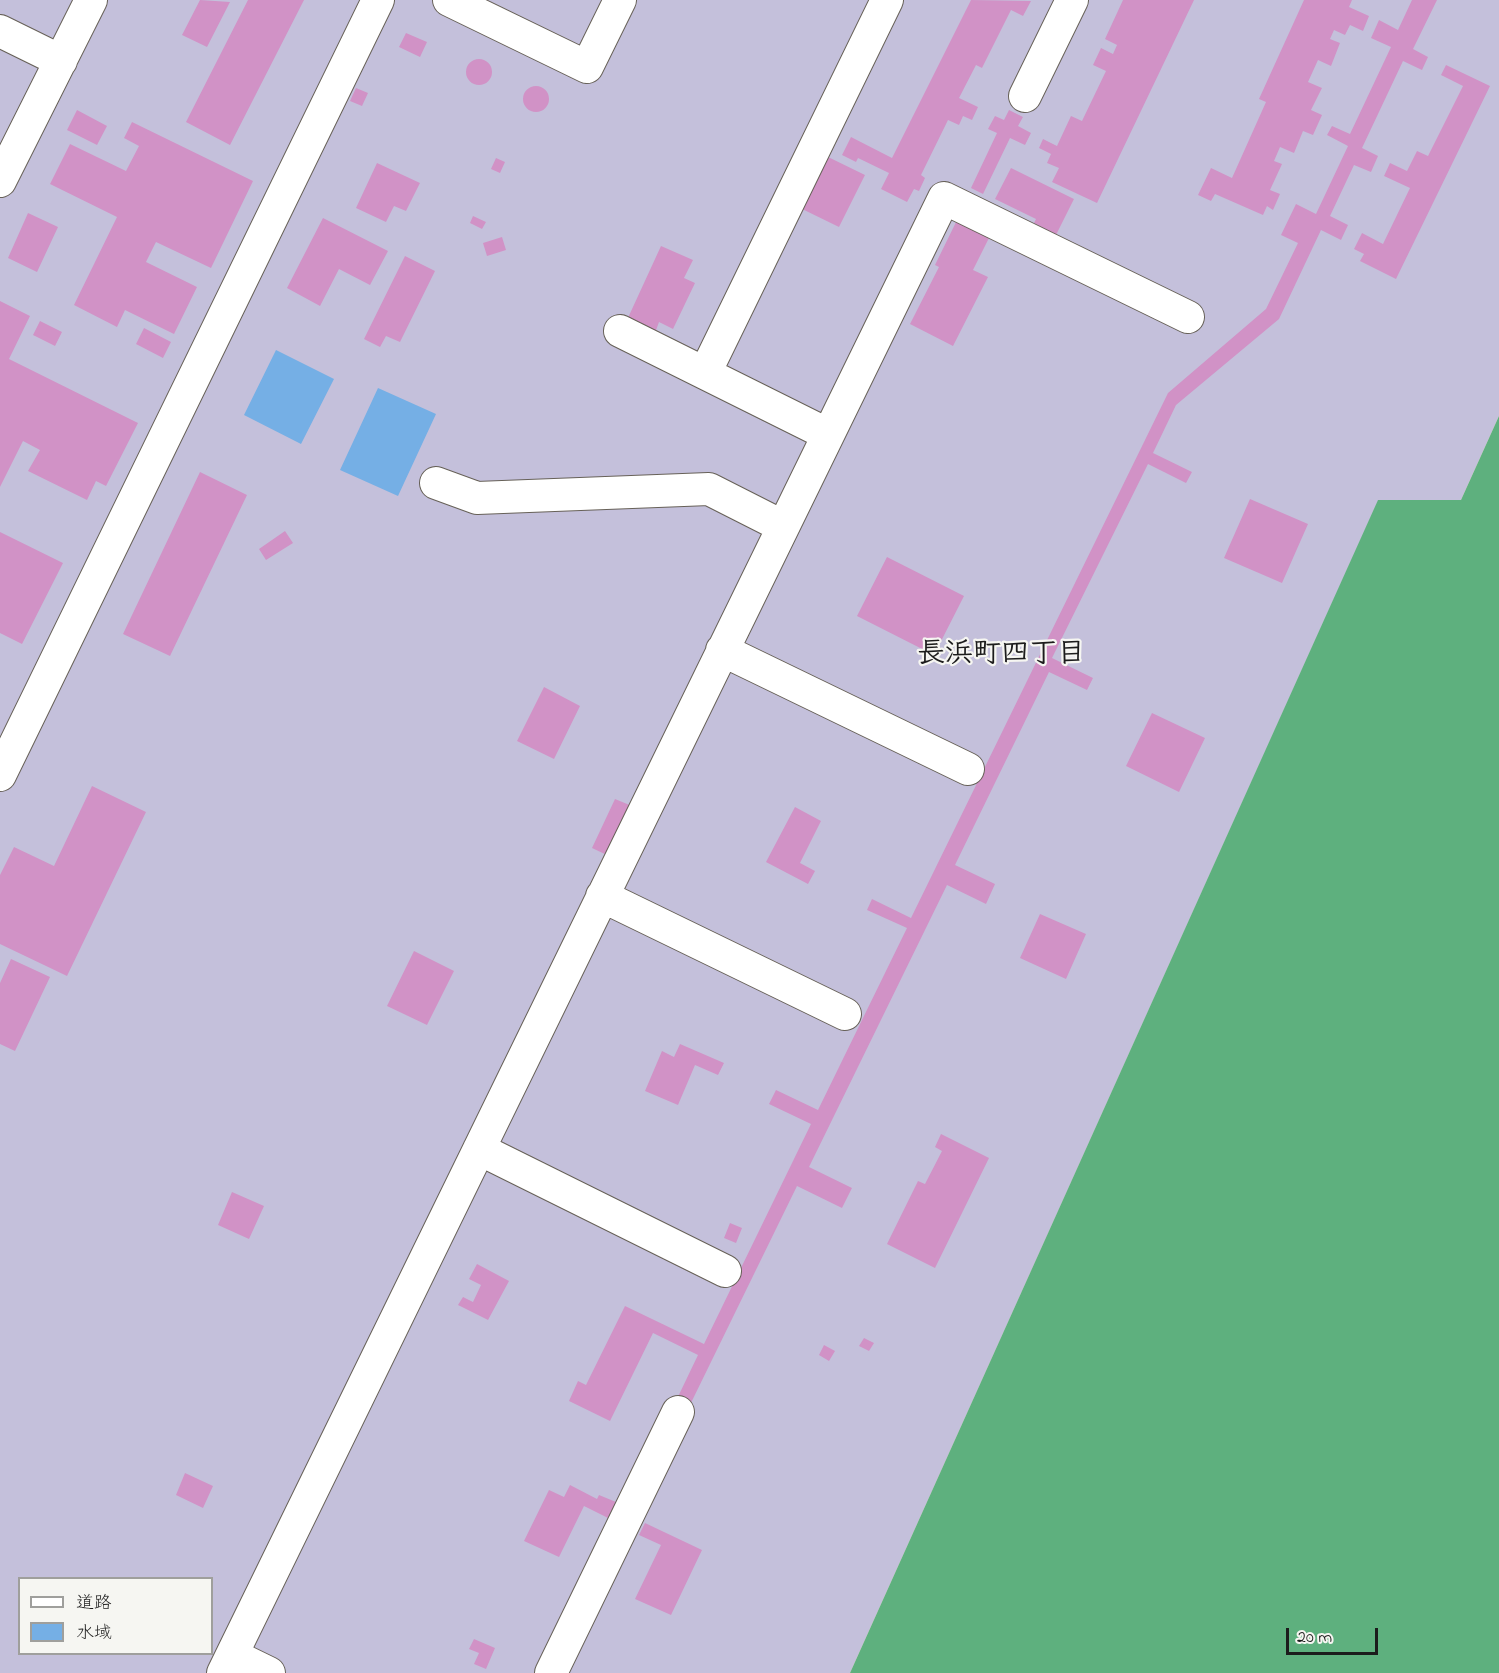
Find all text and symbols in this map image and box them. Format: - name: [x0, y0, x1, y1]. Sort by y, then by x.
- district label: 長浜町四丁目: [917, 639, 1085, 673]
- legend: [18, 1577, 213, 1655]
- text: 道路: [76, 1591, 112, 1617]
- scale bar: [1289, 1616, 1380, 1654]
- text: 水域: [76, 1621, 112, 1647]
- text: 20 m: [1297, 1625, 1332, 1651]

